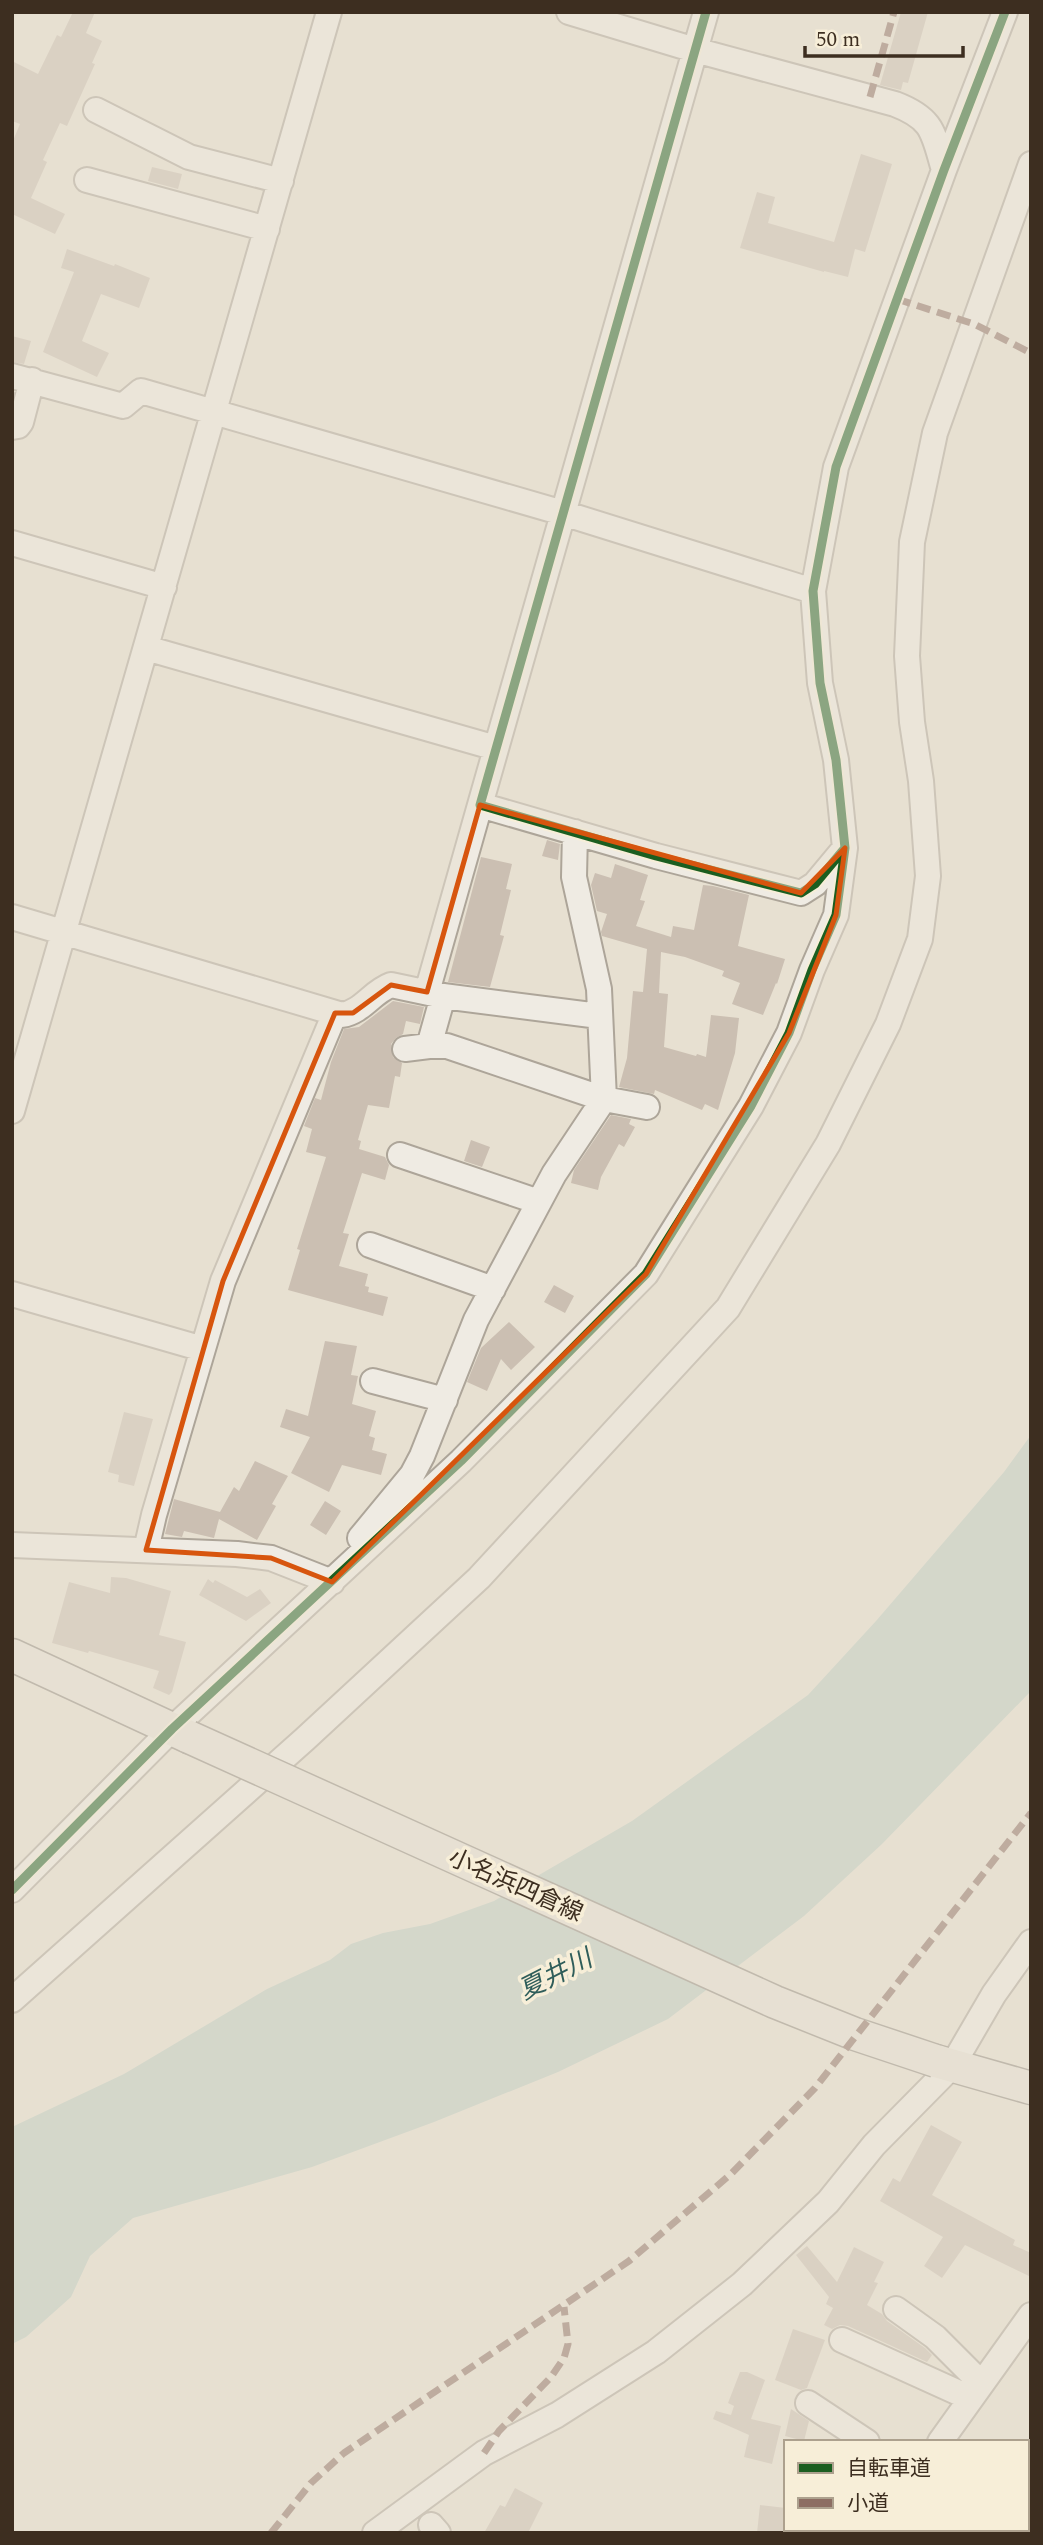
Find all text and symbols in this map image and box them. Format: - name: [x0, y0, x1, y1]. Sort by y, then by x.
- scale bar: [805, 14, 962, 58]
- text: 50 m: [816, 24, 860, 56]
- street label: 小名浜四倉線: [442, 1840, 589, 1932]
- water label: 夏井川: [512, 1938, 602, 2010]
- legend: [784, 2440, 1029, 2531]
- text: 自転車道: [847, 2453, 931, 2485]
- text: 小道: [847, 2488, 889, 2520]

